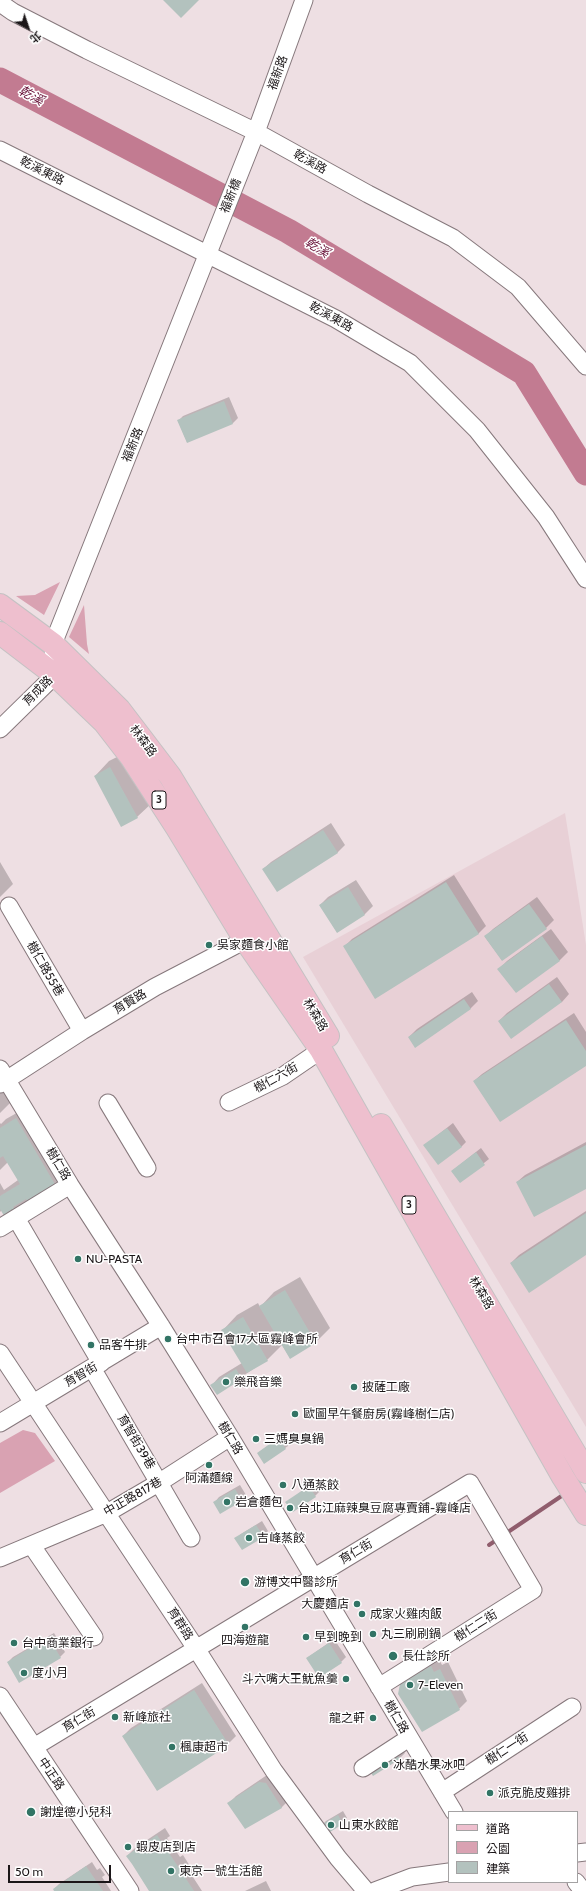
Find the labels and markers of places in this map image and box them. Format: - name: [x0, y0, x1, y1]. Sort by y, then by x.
- place label: 吳家麵食小館: [217, 938, 289, 952]
- marker: 吳家麵食小館: [204, 940, 214, 950]
- place label: NU-PASTA: [86, 1252, 142, 1266]
- marker: NU-PASTA: [73, 1254, 83, 1264]
- place label: 台中市召會17大區霧峰會所: [176, 1332, 318, 1346]
- marker: 台中市召會17大區霧峰會所: [163, 1334, 173, 1344]
- place label: 品客牛排: [99, 1338, 147, 1352]
- marker: 品客牛排: [86, 1340, 96, 1350]
- place label: 樂飛音樂: [234, 1375, 282, 1389]
- marker: 樂飛音樂: [221, 1377, 231, 1387]
- place label: 披薩工廠: [362, 1380, 410, 1394]
- marker: 披薩工廠: [349, 1382, 359, 1392]
- place label: 歐圖早午餐廚房(霧峰樹仁店): [303, 1407, 455, 1421]
- marker: 歐圖早午餐廚房(霧峰樹仁店): [290, 1409, 300, 1419]
- place label: 三媽臭臭鍋: [264, 1432, 324, 1446]
- marker: 三媽臭臭鍋: [251, 1434, 261, 1444]
- marker: 阿滿麵線: [204, 1460, 214, 1470]
- place label: 阿滿麵線: [185, 1471, 233, 1485]
- place label: 八通蒸餃: [291, 1478, 339, 1492]
- marker: 八通蒸餃: [278, 1480, 288, 1490]
- place label: 岩倉麵包: [235, 1495, 283, 1509]
- marker: 岩倉麵包: [222, 1497, 232, 1507]
- place label: 台北江麻辣臭豆腐專賣鋪-霧峰店: [298, 1501, 471, 1515]
- marker: 台北江麻辣臭豆腐專賣鋪-霧峰店: [285, 1503, 295, 1513]
- place label: 吉峰蒸餃: [257, 1531, 305, 1545]
- marker: 吉峰蒸餃: [244, 1533, 254, 1543]
- place label: 游博文中醫診所: [254, 1575, 338, 1589]
- marker: 游博文中醫診所: [239, 1576, 251, 1588]
- place label: 大慶麵店: [301, 1597, 349, 1611]
- marker: 大慶麵店: [352, 1599, 362, 1609]
- place label: 成家火雞肉飯: [370, 1607, 442, 1621]
- marker: 成家火雞肉飯: [357, 1609, 367, 1619]
- marker: 四海遊龍: [240, 1622, 250, 1632]
- place label: 丸三刷刷鍋: [381, 1627, 441, 1641]
- marker: 丸三刷刷鍋: [368, 1629, 378, 1639]
- place label: 早到晚到: [314, 1630, 362, 1644]
- marker: 早到晚到: [301, 1632, 311, 1642]
- place label: 四海遊龍: [221, 1633, 269, 1647]
- place label: 台中商業銀行: [22, 1636, 94, 1650]
- marker: 台中商業銀行: [9, 1638, 19, 1648]
- place label: 長仕診所: [402, 1649, 450, 1663]
- marker: 長仕診所: [387, 1650, 399, 1662]
- place label: 度小月: [32, 1666, 68, 1680]
- marker: 度小月: [19, 1668, 29, 1678]
- place label: 斗六嘴大王魷魚羹: [242, 1672, 338, 1686]
- marker: 斗六嘴大王魷魚羹: [341, 1674, 351, 1684]
- place label: 7-Eleven: [418, 1678, 463, 1692]
- marker: 7-Eleven: [405, 1680, 415, 1690]
- place label: 新峰旅社: [123, 1710, 171, 1724]
- place label: 龍之軒: [329, 1711, 365, 1725]
- marker: 新峰旅社: [110, 1712, 120, 1722]
- marker: 龍之軒: [368, 1713, 378, 1723]
- place label: 楓康超市: [180, 1740, 228, 1754]
- marker: 楓康超市: [167, 1742, 177, 1752]
- place label: 冰酷水果冰吧: [393, 1758, 465, 1772]
- marker: 冰酷水果冰吧: [380, 1760, 390, 1770]
- place label: 派克脆皮雞排: [498, 1786, 570, 1800]
- marker: 派克脆皮雞排: [485, 1788, 495, 1798]
- place label: 謝煌德小兒科: [40, 1805, 112, 1819]
- marker: 謝煌德小兒科: [25, 1806, 37, 1818]
- place label: 山東水餃館: [339, 1818, 399, 1832]
- marker: 山東水餃館: [326, 1820, 336, 1830]
- place label: 蝦皮店到店: [136, 1840, 196, 1854]
- marker: 蝦皮店到店: [123, 1842, 133, 1852]
- place label: 東京一號生活館: [179, 1864, 263, 1878]
- marker: 東京一號生活館: [166, 1866, 176, 1876]

